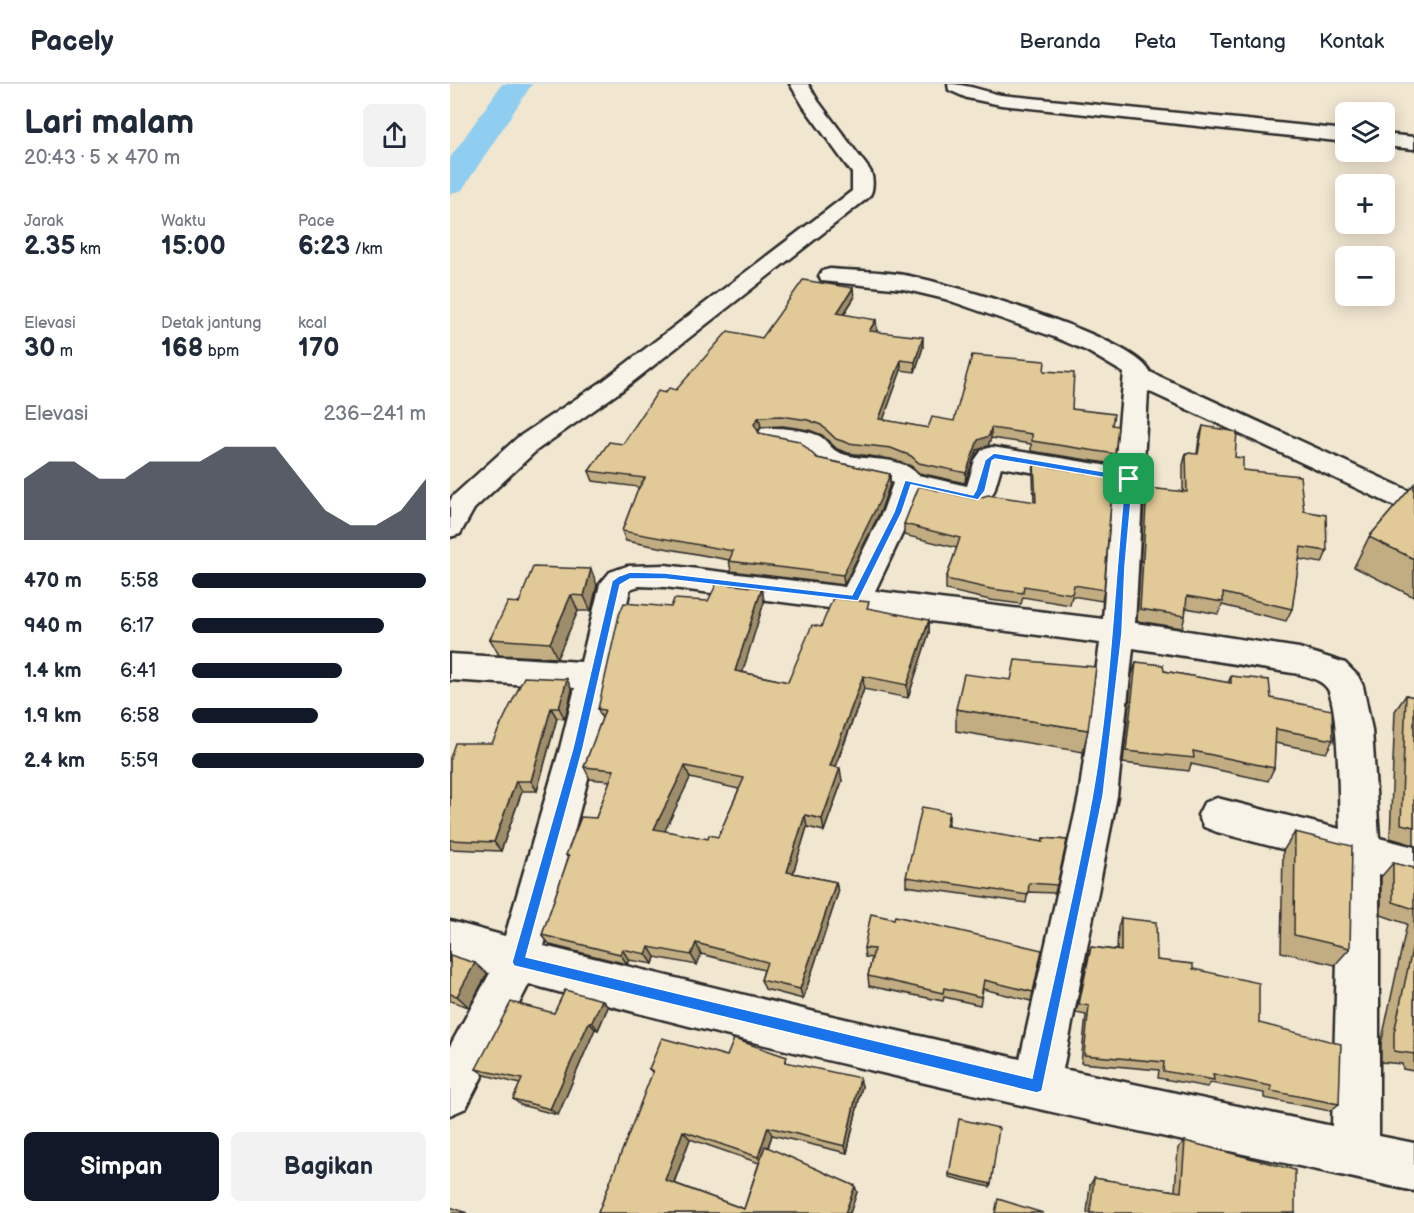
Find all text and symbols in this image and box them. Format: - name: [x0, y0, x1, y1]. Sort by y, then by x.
- text: Pacely: [30, 25, 114, 58]
- text: Beranda: [1019, 29, 1101, 54]
- text: Peta: [1134, 29, 1177, 54]
- text: Tentang: [1210, 29, 1286, 54]
- text: Kontak: [1319, 29, 1384, 54]
- map controls: [1335, 102, 1395, 306]
- button: layers: [1335, 102, 1395, 162]
- text: Lari malam: [24, 103, 194, 143]
- button: share: [363, 104, 426, 167]
- text: 20:43 · 5 × 470 m: [24, 146, 180, 170]
- button: +: [1335, 174, 1395, 234]
- text: Jarak: [24, 212, 63, 231]
- text: Waktu: [161, 212, 206, 231]
- text: Pace: [298, 212, 334, 231]
- text: 2.35: [24, 231, 75, 262]
- text: 15:00: [161, 231, 226, 262]
- text: 6:23: [298, 231, 350, 262]
- text: km: [75, 240, 101, 259]
- text: /km: [350, 240, 383, 259]
- button: −: [1335, 246, 1395, 306]
- text: Elevasi: [24, 314, 76, 333]
- text: Detak jantung: [161, 314, 261, 333]
- text: kcal: [298, 314, 327, 333]
- text: 30: [24, 333, 55, 364]
- text: 168: [161, 333, 203, 364]
- text: 170: [298, 333, 340, 364]
- text: m: [55, 342, 73, 361]
- text: bpm: [203, 342, 239, 361]
- text: Elevasi: [24, 402, 89, 426]
- text: 236–241 m: [324, 402, 426, 426]
- pin: [1103, 453, 1154, 504]
- icon: arrive: [1112, 462, 1145, 495]
- text: 470 m: [24, 569, 82, 593]
- text: 5:58: [120, 569, 159, 593]
- text: 940 m: [24, 614, 82, 638]
- text: 6:17: [120, 614, 154, 638]
- text: 1.4 km: [24, 659, 82, 683]
- text: 6:41: [120, 659, 156, 683]
- text: 1.9 km: [24, 704, 81, 728]
- text: 6:58: [120, 704, 159, 728]
- text: 2.4 km: [24, 749, 85, 773]
- text: 5:59: [120, 749, 159, 773]
- button: Simpan: [24, 1132, 219, 1201]
- button: Bagikan: [231, 1132, 426, 1201]

